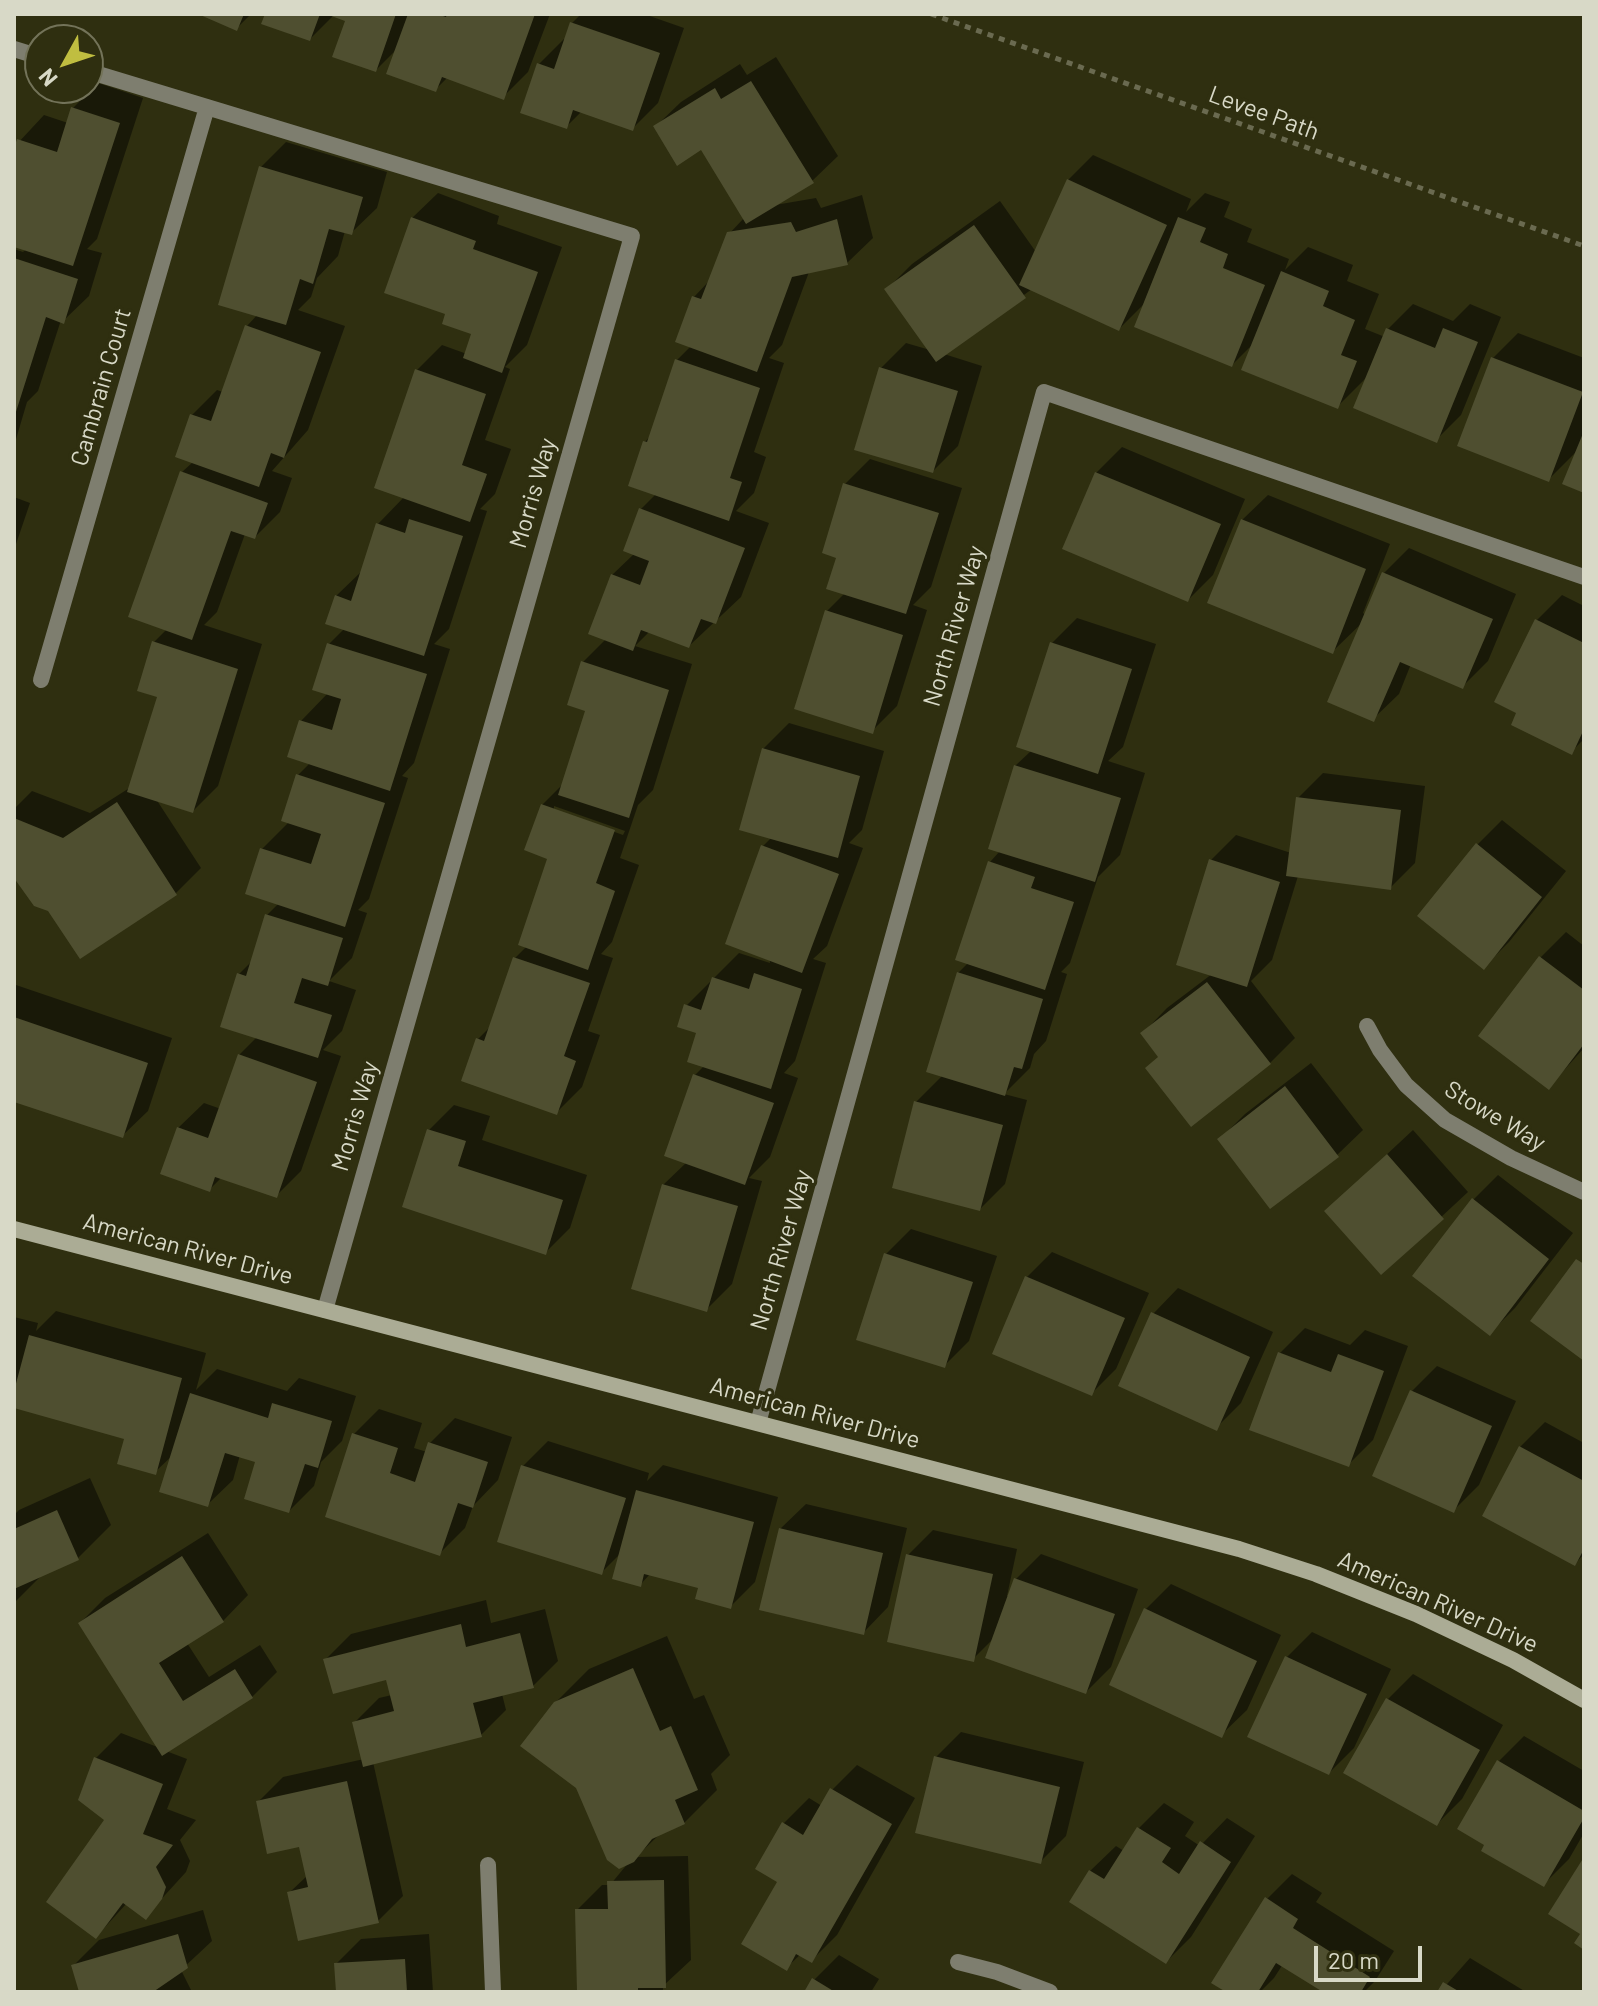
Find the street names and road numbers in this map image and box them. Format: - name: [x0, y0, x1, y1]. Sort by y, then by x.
- street label: Levee Path: [1205, 80, 1323, 146]
- street label: Cambrain Court: [65, 305, 137, 469]
- street label: Morris Way: [504, 435, 562, 551]
- street label: North River Way: [917, 542, 991, 710]
- street label: Morris Way: [326, 1058, 384, 1174]
- street label: Stowe Way: [1439, 1075, 1551, 1157]
- street label: North River Way: [744, 1166, 818, 1334]
- street label: American River Drive: [80, 1207, 296, 1291]
- street label: American River Drive: [707, 1371, 923, 1455]
- street label: American River Drive: [1333, 1545, 1543, 1659]

